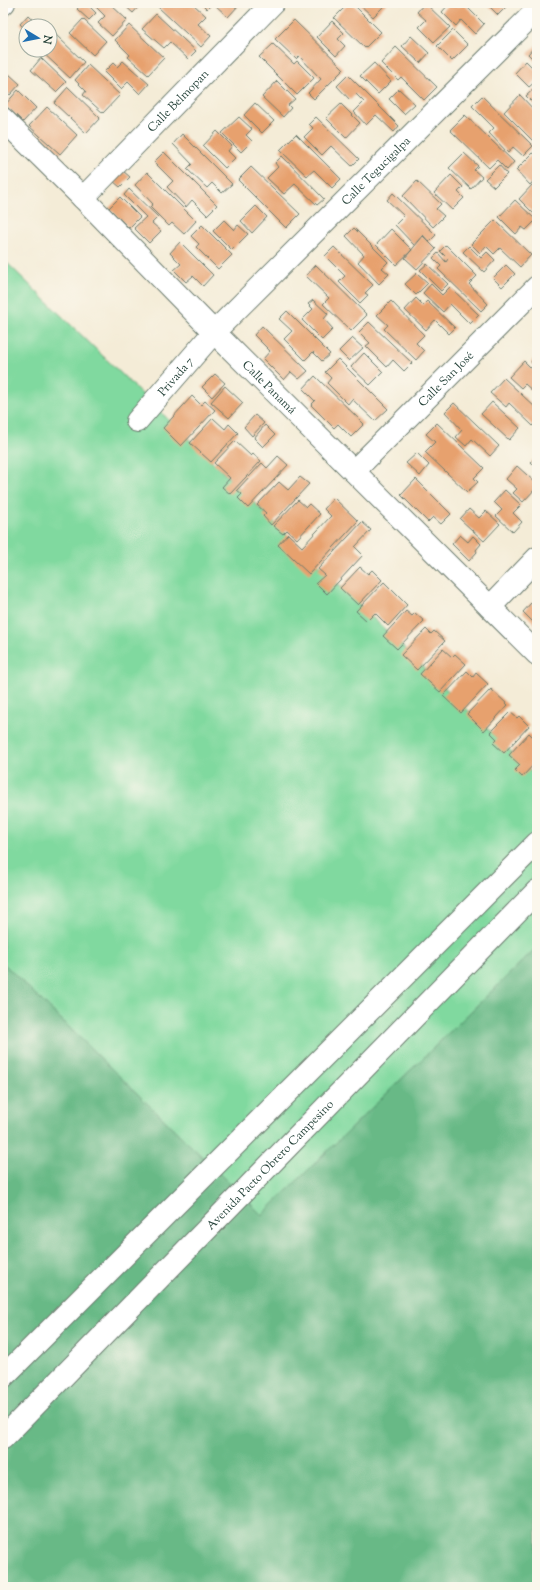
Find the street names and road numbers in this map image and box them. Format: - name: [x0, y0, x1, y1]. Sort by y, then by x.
- street label: Calle Belmopan: [144, 66, 214, 137]
- street label: Calle Tegucigalpa: [338, 133, 415, 210]
- street label: Calle San José: [414, 347, 479, 412]
- street label: Privada 7: [154, 353, 199, 401]
- street label: Calle Panamá: [237, 357, 300, 419]
- street label: Avenida Pacto Obrero Campesino: [203, 1096, 339, 1235]

